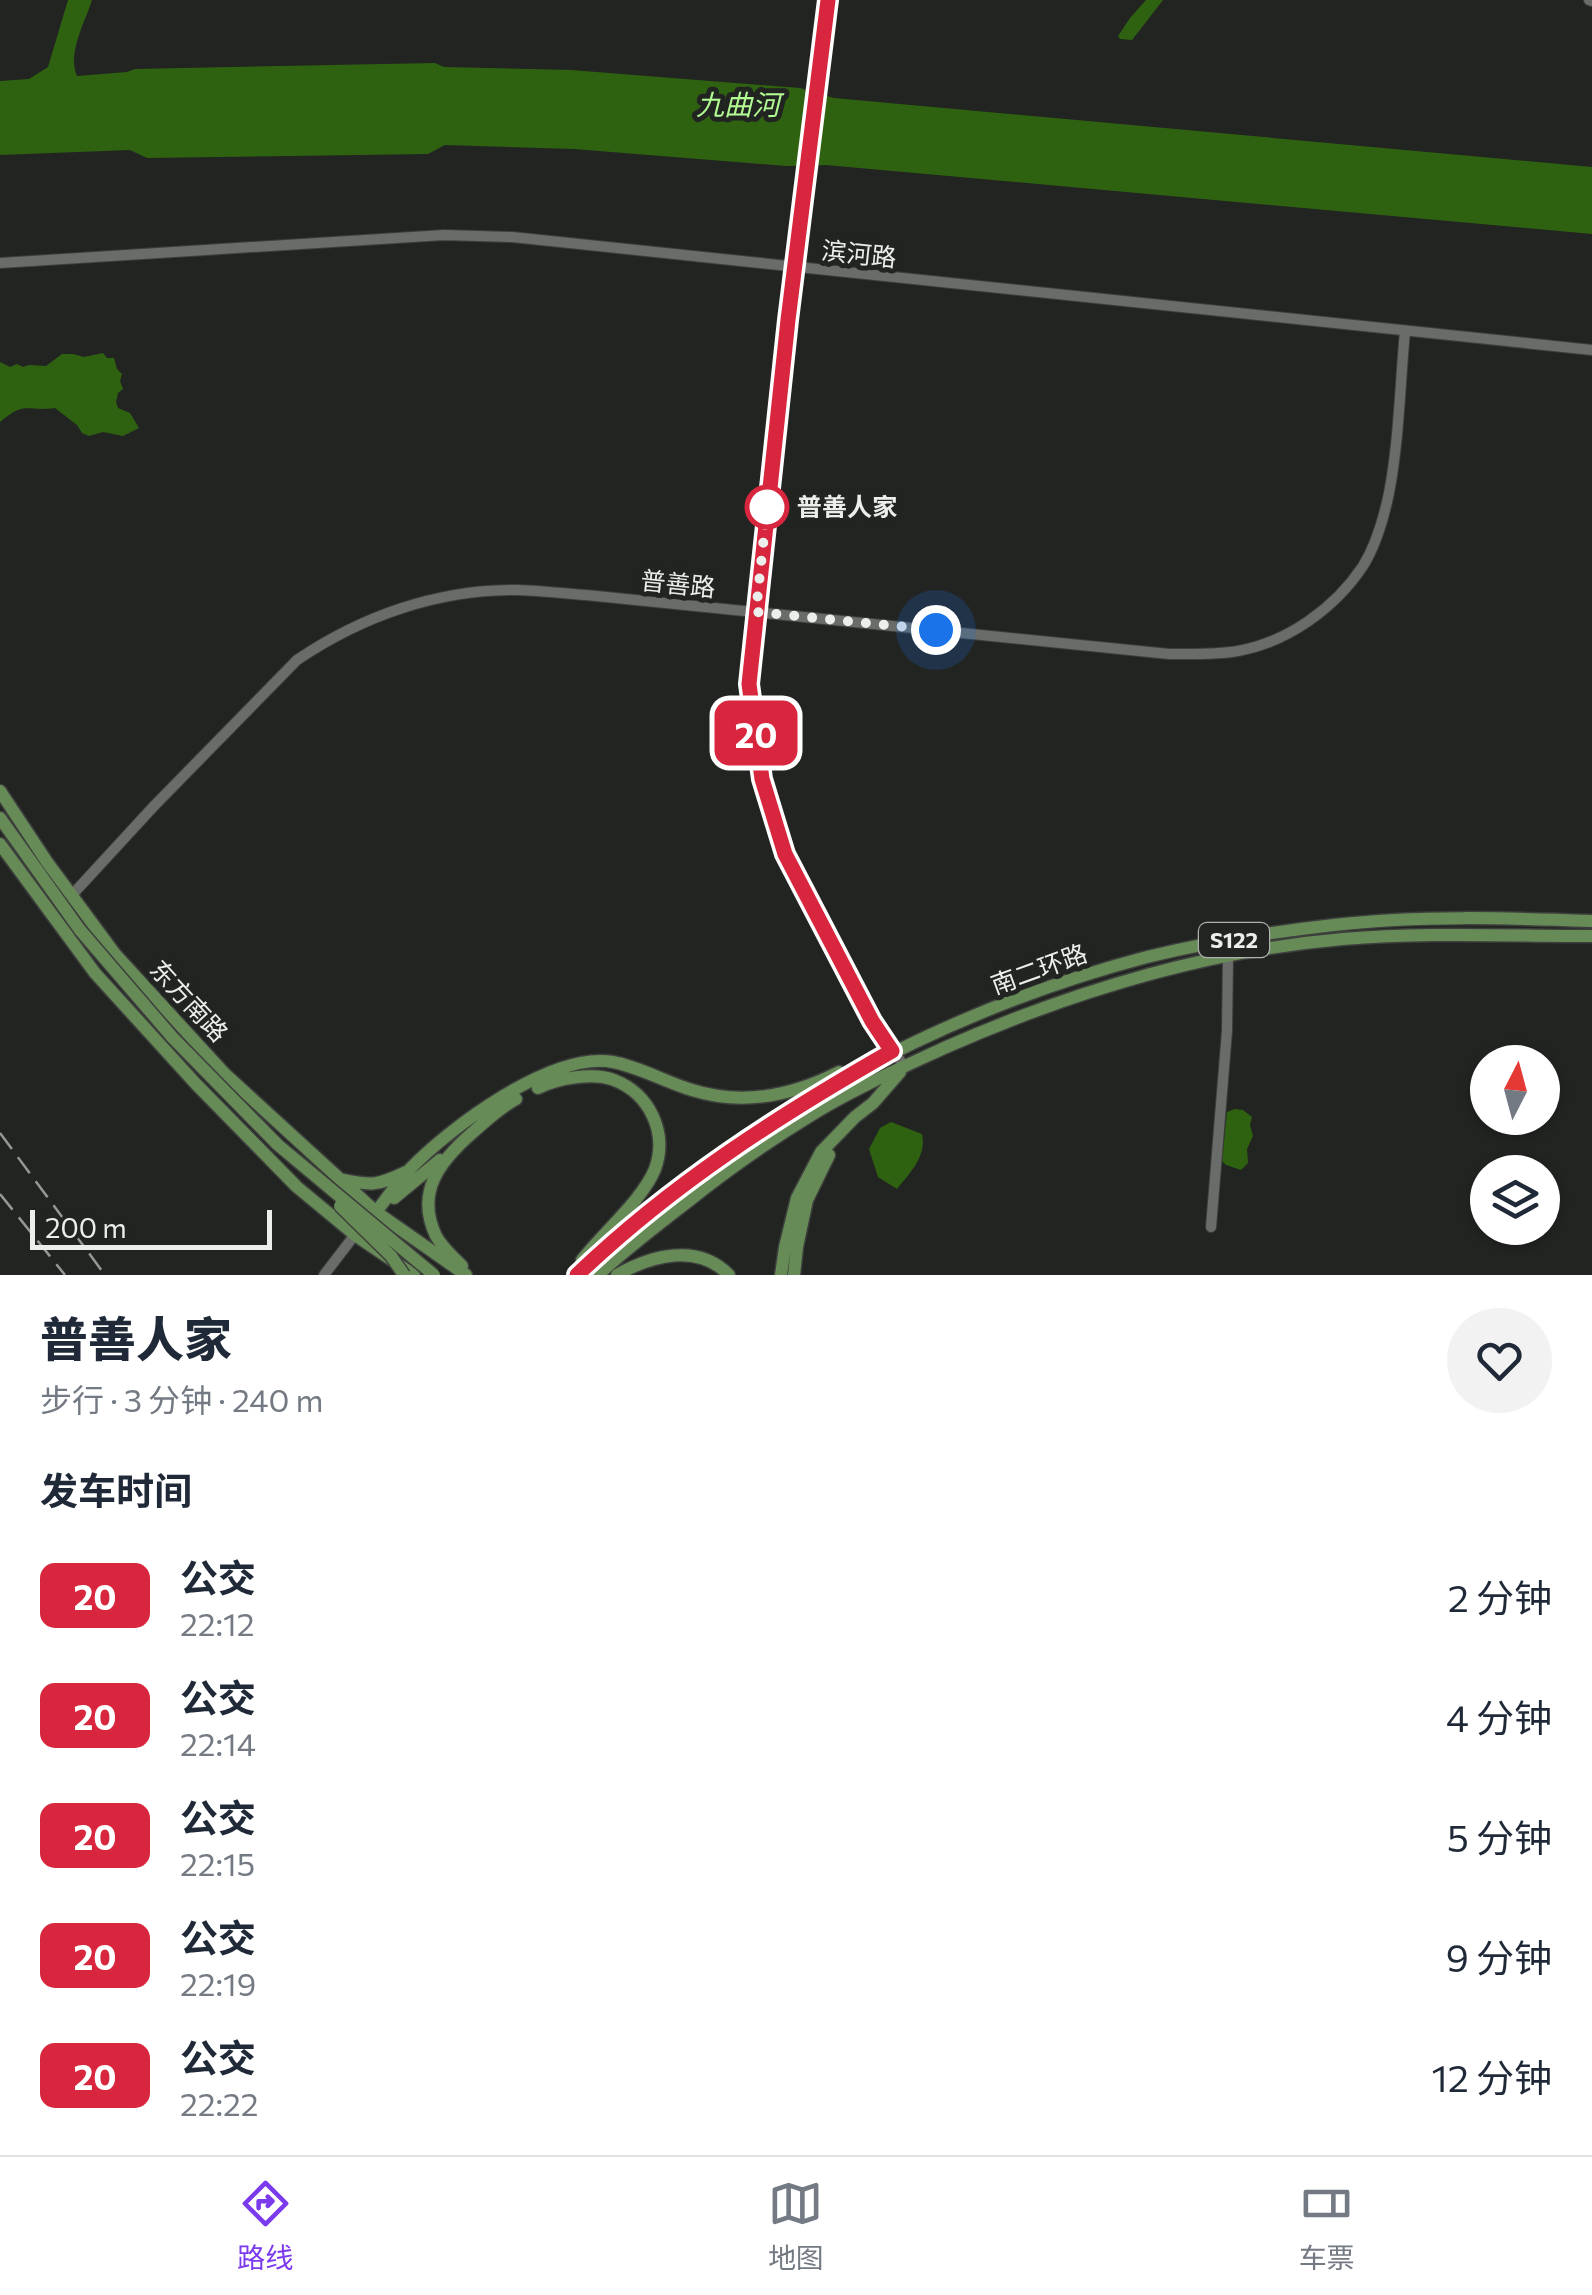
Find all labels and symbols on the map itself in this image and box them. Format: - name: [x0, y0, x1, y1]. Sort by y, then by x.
- water label: 九曲河: [696, 87, 785, 121]
- street label: 滨河路: [820, 234, 898, 272]
- marker: 普善人家: [746, 486, 788, 528]
- place label: 普善人家: [797, 491, 897, 521]
- street label: 普善路: [639, 564, 717, 602]
- your location: [911, 605, 961, 655]
- line badge: 20: [711, 700, 801, 766]
- road number: S122: [1199, 923, 1269, 957]
- street label: 南二环路: [987, 937, 1091, 999]
- street label: 东方南路: [145, 954, 235, 1047]
- north arrow: [1470, 1045, 1560, 1135]
- scale bar: [30, 1205, 272, 1250]

